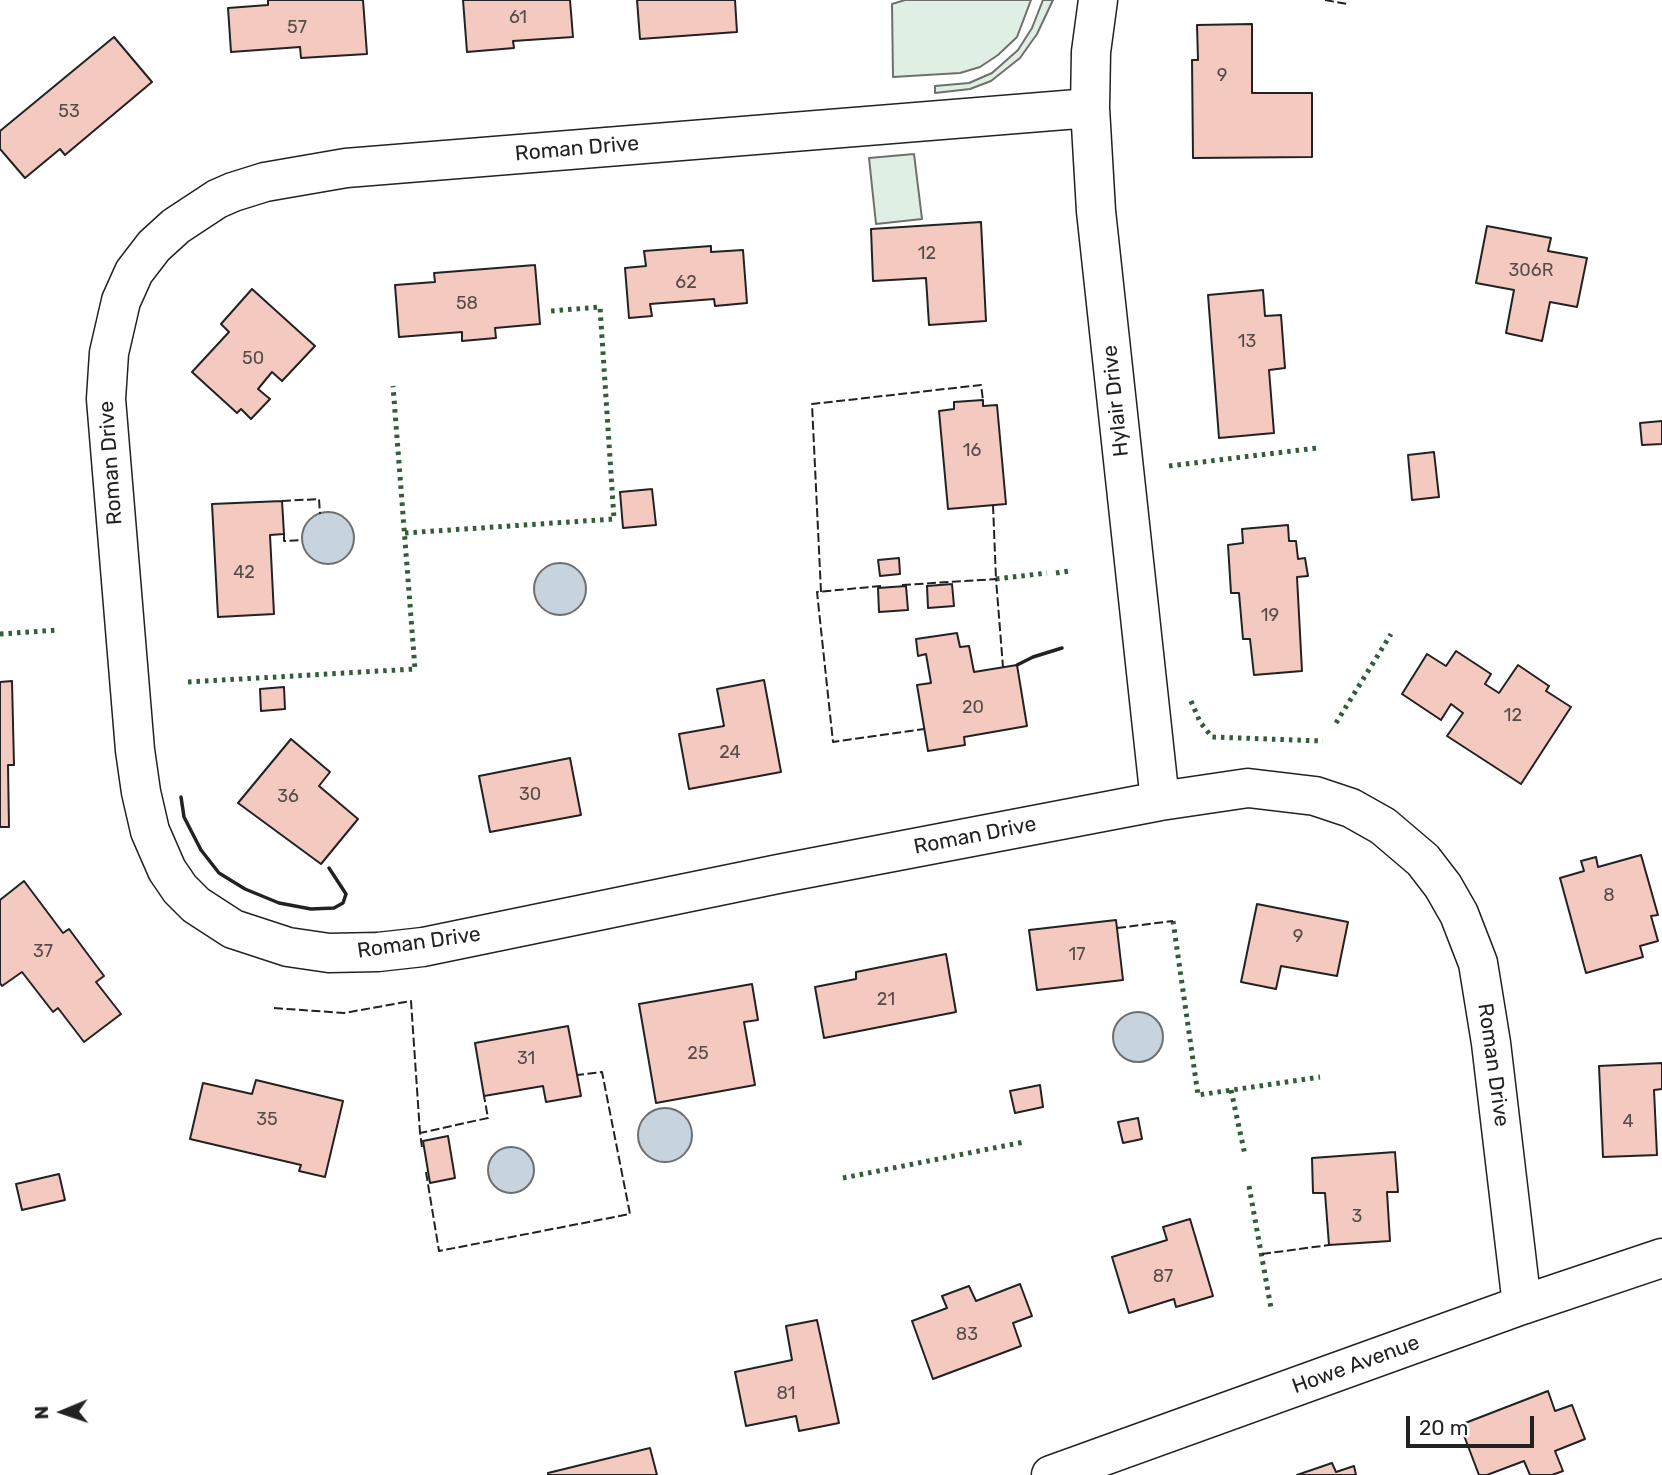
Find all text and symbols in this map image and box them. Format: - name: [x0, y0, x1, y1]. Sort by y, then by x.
- house number: 61: [509, 7, 527, 29]
- house number: 57: [287, 17, 307, 39]
- house number: 9: [1217, 65, 1227, 87]
- house number: 53: [58, 101, 80, 123]
- street label: Roman Drive: [514, 131, 640, 167]
- house number: 12: [918, 243, 936, 265]
- house number: 306R: [1509, 260, 1553, 282]
- house number: 62: [675, 272, 697, 294]
- house number: 58: [456, 293, 478, 315]
- house number: 13: [1238, 331, 1256, 353]
- street label: Hylair Drive: [1098, 344, 1134, 458]
- house number: 50: [242, 348, 264, 370]
- street label: Roman Drive: [94, 400, 128, 526]
- house number: 16: [963, 440, 981, 462]
- house number: 42: [233, 562, 255, 584]
- house number: 19: [1261, 605, 1279, 627]
- house number: 20: [962, 697, 984, 719]
- house number: 12: [1504, 705, 1522, 727]
- house number: 24: [719, 742, 741, 764]
- house number: 30: [519, 784, 541, 806]
- house number: 36: [277, 786, 299, 808]
- street label: Roman Drive: [912, 812, 1038, 860]
- house number: 8: [1603, 885, 1615, 907]
- street label: Roman Drive: [356, 922, 482, 964]
- house number: 9: [1293, 926, 1303, 948]
- house number: 37: [33, 941, 53, 963]
- house number: 17: [1069, 944, 1085, 966]
- house number: 21: [877, 989, 895, 1011]
- street label: Roman Drive: [1472, 1002, 1514, 1128]
- house number: 25: [687, 1043, 709, 1065]
- house number: 31: [517, 1048, 535, 1070]
- house number: 35: [256, 1109, 278, 1131]
- house number: 4: [1622, 1111, 1634, 1133]
- house number: 3: [1352, 1206, 1362, 1228]
- house number: 87: [1153, 1266, 1173, 1288]
- house number: 83: [956, 1324, 978, 1346]
- street label: Howe Avenue: [1289, 1330, 1423, 1400]
- north arrow: [28, 1377, 98, 1447]
- house number: 81: [776, 1383, 796, 1405]
- scale bar: [1410, 1402, 1538, 1446]
- text: N: [30, 1406, 53, 1420]
- text: 20 m: [1419, 1415, 1468, 1440]

